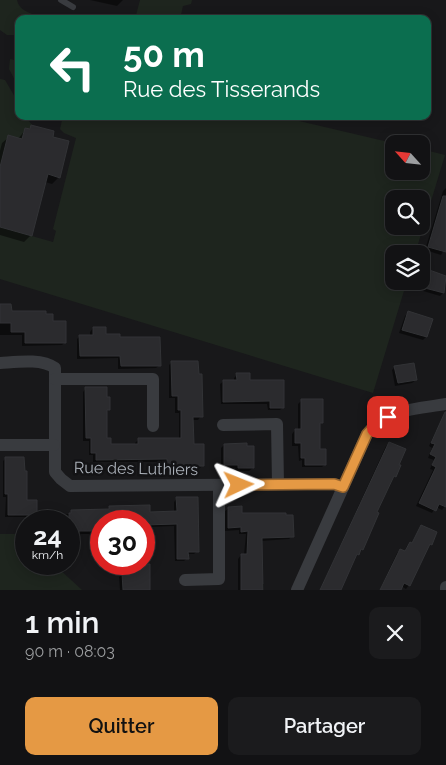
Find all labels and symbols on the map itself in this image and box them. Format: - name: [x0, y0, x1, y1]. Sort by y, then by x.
- north arrow: [385, 135, 430, 180]
- pin: [367, 396, 409, 438]
- street label: Rue des Luthiers: [74, 458, 199, 479]
- position arrow: [212, 458, 264, 510]
- speed limit sign: 30: [90, 510, 155, 575]

